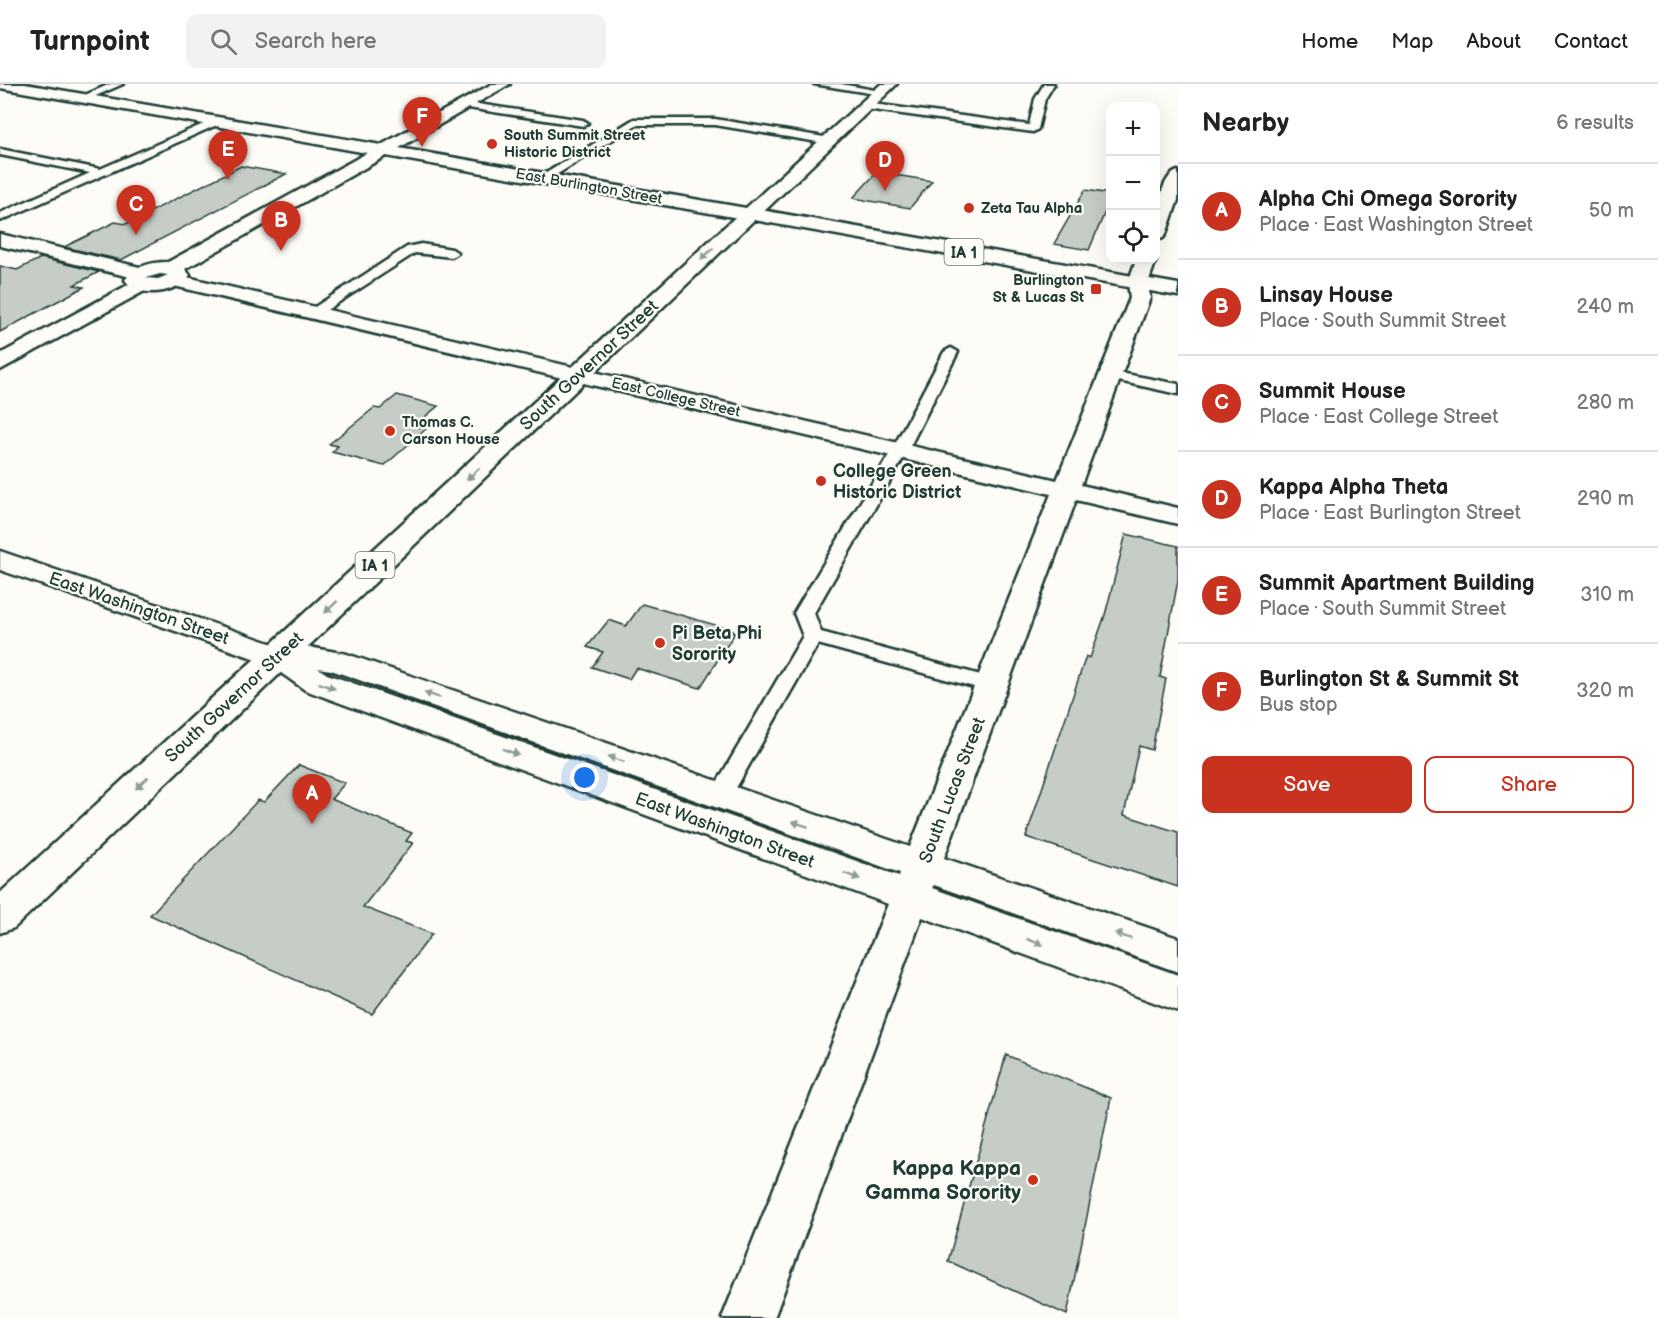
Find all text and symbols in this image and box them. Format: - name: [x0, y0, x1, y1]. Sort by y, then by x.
- search box: [186, 14, 606, 68]
- text: Turnpoint: [30, 25, 150, 58]
- icon: search: [207, 25, 240, 58]
- text: Search here: [255, 28, 377, 55]
- text: Home: [1301, 29, 1358, 54]
- text: Map: [1391, 29, 1433, 54]
- text: About: [1466, 29, 1521, 54]
- text: Contact: [1554, 29, 1628, 54]
- pin: F: [402, 98, 442, 147]
- map controls: [1106, 102, 1160, 264]
- button: +: [1106, 102, 1160, 156]
- text: Nearby: [1202, 108, 1289, 139]
- text: 6 results: [1556, 111, 1634, 135]
- place label: South Summit Street Historic District: [504, 126, 645, 162]
- pin: E: [208, 130, 248, 180]
- marker: South Summit Street Historic District: [485, 137, 499, 151]
- pin: D: [866, 141, 904, 191]
- button: −: [1106, 156, 1160, 210]
- street label: East Burlington Street: [514, 164, 664, 209]
- pin: C: [116, 186, 156, 235]
- text: Alpha Chi Omega Sorority: [1259, 186, 1517, 213]
- place label: Zeta Tau Alpha: [981, 199, 1082, 218]
- text: A: [1215, 199, 1228, 223]
- text: 50 m: [1589, 199, 1634, 223]
- marker: Zeta Tau Alpha: [962, 201, 976, 215]
- pin: B: [262, 202, 300, 251]
- button: locate: [1106, 210, 1160, 264]
- text: Place · East Washington Street: [1259, 213, 1533, 237]
- road number: IA 1: [944, 239, 984, 265]
- one-way arrow: [700, 247, 715, 261]
- place label: Burlington St & Lucas St: [993, 271, 1084, 307]
- marker: Burlington St & Lucas St: [1089, 282, 1103, 296]
- text: Linsay House: [1259, 282, 1393, 309]
- text: B: [1214, 295, 1229, 319]
- text: 240 m: [1577, 295, 1634, 319]
- street label: South Governor Street: [516, 296, 663, 435]
- text: Place · South Summit Street: [1259, 309, 1506, 333]
- street label: East College Street: [610, 373, 743, 422]
- text: Summit House: [1259, 378, 1406, 405]
- text: C: [1214, 391, 1229, 415]
- text: 280 m: [1577, 391, 1634, 415]
- text: Place · East College Street: [1259, 405, 1498, 429]
- place label: Thomas C. Carson House: [402, 413, 500, 449]
- marker: Thomas C. Carson House: [383, 424, 397, 438]
- place label: College Green Historic District: [833, 461, 961, 503]
- one-way arrow: [466, 466, 480, 480]
- marker: College Green Historic District: [814, 474, 828, 488]
- text: Kappa Alpha Theta: [1259, 474, 1449, 501]
- text: D: [1215, 487, 1228, 511]
- text: 290 m: [1577, 487, 1634, 511]
- text: Place · East Burlington Street: [1259, 501, 1521, 525]
- road number: IA 1: [356, 552, 394, 578]
- street label: East Washington Street: [46, 568, 232, 649]
- text: Summit Apartment Building: [1259, 570, 1534, 597]
- text: E: [1215, 583, 1228, 607]
- text: 310 m: [1580, 583, 1634, 607]
- text: Place · South Summit Street: [1259, 597, 1506, 621]
- one-way arrow: [324, 599, 338, 613]
- place label: Pi Beta Phi Sorority: [672, 623, 762, 665]
- street label: South Governor Street: [161, 628, 308, 767]
- marker: Pi Beta Phi Sorority: [653, 636, 667, 650]
- text: Burlington St & Summit St: [1259, 666, 1519, 693]
- text: F: [1215, 679, 1228, 703]
- text: 320 m: [1576, 679, 1634, 703]
- one-way arrow: [318, 682, 336, 692]
- one-way arrow: [423, 689, 441, 699]
- text: Bus stop: [1259, 693, 1338, 717]
- street label: South Lucas Street: [915, 714, 990, 866]
- one-way arrow: [502, 748, 520, 758]
- one-way arrow: [607, 754, 625, 764]
- button: Save: [1202, 756, 1412, 813]
- button: Share: [1424, 756, 1634, 813]
- your location: [570, 763, 599, 792]
- pin: A: [292, 774, 332, 824]
- one-way arrow: [135, 776, 150, 790]
- street label: East Washington Street: [632, 788, 818, 873]
- one-way arrow: [790, 818, 808, 828]
- one-way arrow: [843, 871, 861, 881]
- one-way arrow: [1114, 931, 1132, 940]
- one-way arrow: [1027, 937, 1045, 947]
- place label: Kappa Kappa Gamma Sorority: [865, 1156, 1021, 1205]
- marker: Kappa Kappa Gamma Sorority: [1026, 1173, 1040, 1187]

